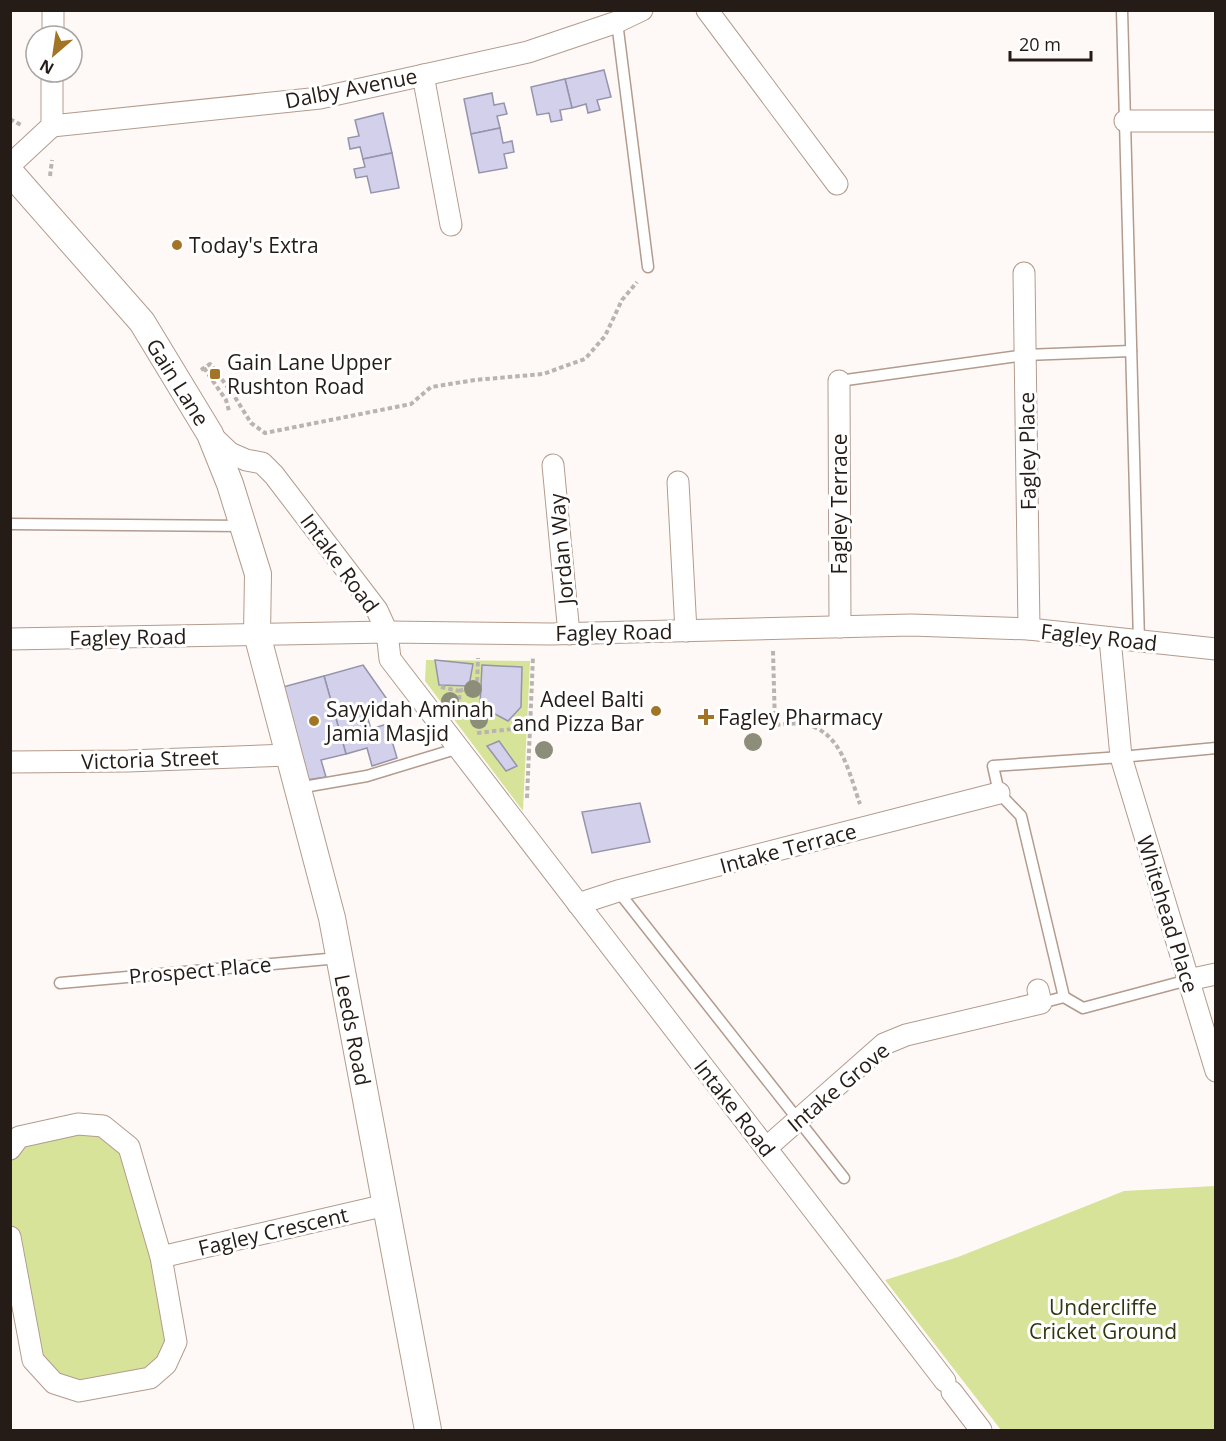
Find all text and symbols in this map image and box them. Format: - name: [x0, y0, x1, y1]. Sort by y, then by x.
- north arrow: [24, 24, 84, 84]
- scale bar: [1010, 24, 1091, 62]
- text: 20 m: [1019, 32, 1061, 56]
- text: N: [36, 54, 58, 80]
- street label: Dalby Avenue: [282, 61, 420, 115]
- place label: Today's Extra: [189, 231, 319, 259]
- marker: Today's Extra: [170, 238, 184, 252]
- street label: Gain Lane: [140, 333, 216, 431]
- place label: Gain Lane Upper Rushton Road: [227, 348, 392, 400]
- marker: Gain Lane Upper Rushton Road: [208, 367, 222, 381]
- street label: Fagley Place: [1012, 392, 1042, 510]
- street label: Fagley Terrace: [825, 433, 853, 575]
- street label: Jordan Way: [542, 492, 580, 608]
- street label: Intake Road: [294, 508, 386, 618]
- street label: Fagley Road: [555, 617, 673, 647]
- street label: Fagley Road: [1039, 617, 1159, 657]
- street label: Fagley Road: [69, 622, 187, 652]
- place label: Adeel Balti and Pizza Bar: [513, 685, 644, 737]
- place label: Sayyidah Aminah Jamia Masjid: [324, 695, 494, 747]
- place label: Fagley Pharmacy: [718, 703, 883, 731]
- marker: Adeel Balti and Pizza Bar: [649, 704, 663, 718]
- marker: Fagley Pharmacy: [699, 710, 713, 724]
- marker: Sayyidah Aminah Jamia Masjid: [307, 714, 321, 728]
- street label: Victoria Street: [81, 743, 219, 775]
- street label: Intake Terrace: [717, 816, 859, 880]
- street label: Whitehead Place: [1131, 832, 1205, 996]
- street label: Prospect Place: [128, 950, 272, 990]
- street label: Leeds Road: [328, 972, 378, 1088]
- street label: Intake Grove: [781, 1036, 895, 1138]
- street label: Intake Road: [688, 1054, 782, 1162]
- street label: Fagley Crescent: [195, 1200, 351, 1262]
- park label: Undercliffe Cricket Ground: [1029, 1293, 1177, 1345]

